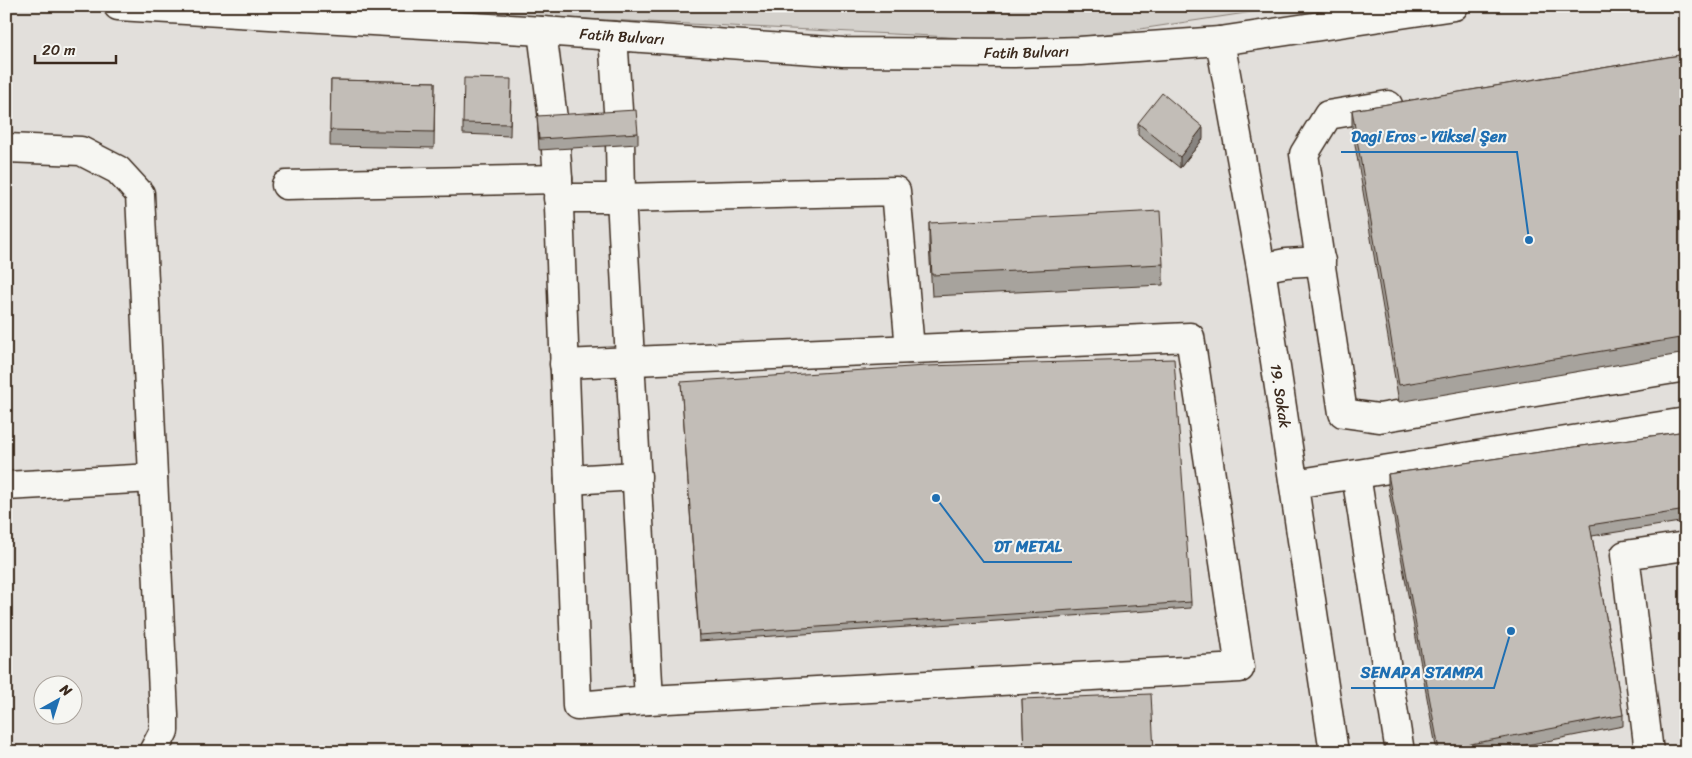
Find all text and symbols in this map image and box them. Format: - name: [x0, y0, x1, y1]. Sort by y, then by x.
- street label: Fatih Bulvarı: [579, 21, 665, 53]
- scale bar: [35, 32, 116, 64]
- text: 20 m: [42, 37, 76, 63]
- street label: Fatih Bulvarı: [984, 38, 1069, 66]
- callout: Dagi Eros - Yüksel Şen: [1341, 121, 1517, 152]
- text: Dagi Eros - Yüksel Şen: [1351, 122, 1507, 151]
- street label: 19. Sokak: [1263, 362, 1298, 430]
- callout: DT METAL: [984, 531, 1072, 562]
- text: DT METAL: [994, 532, 1063, 561]
- callout: SENAPA STAMPA: [1351, 657, 1494, 688]
- text: SENAPA STAMPA: [1359, 658, 1484, 687]
- north arrow: [32, 676, 82, 726]
- text: N: [53, 677, 78, 703]

